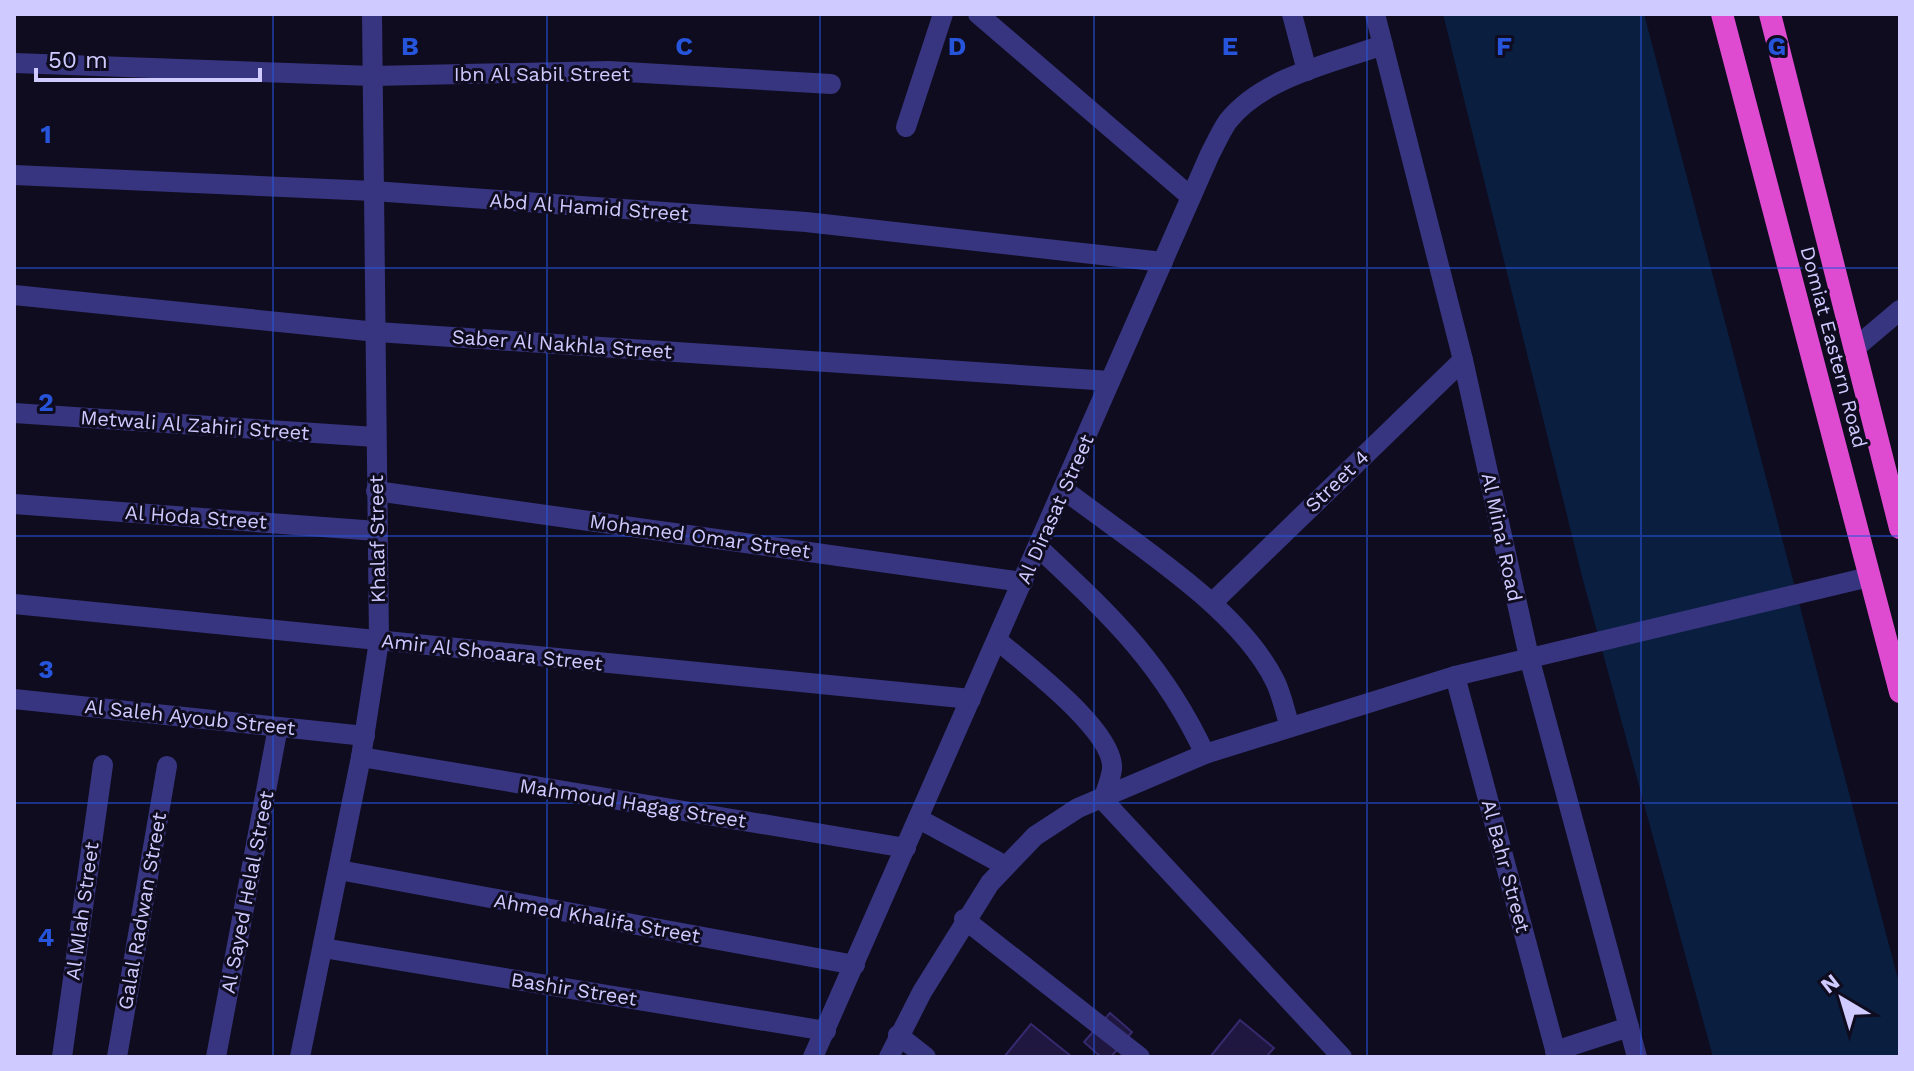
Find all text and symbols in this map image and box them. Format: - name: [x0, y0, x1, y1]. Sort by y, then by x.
- text: B: [401, 31, 419, 61]
- text: C: [675, 31, 693, 61]
- text: D: [948, 31, 966, 61]
- text: E: [1222, 31, 1238, 61]
- text: F: [1496, 31, 1512, 61]
- text: G: [1768, 31, 1786, 61]
- scale bar: [36, 32, 260, 82]
- text: 50 m: [48, 46, 108, 74]
- street label: Ibn Al Sabil Street: [454, 62, 631, 86]
- text: 1: [40, 119, 52, 149]
- street label: Abd Al Hamid Street: [489, 188, 690, 226]
- street label: Domiat Eastern Road: [1796, 244, 1872, 450]
- street label: Saber Al Nakhla Street: [451, 324, 674, 364]
- text: 2: [38, 387, 54, 417]
- street label: Metwali Al Zahiri Street: [80, 405, 311, 445]
- street label: Al Dirasat Street: [1011, 430, 1099, 587]
- street label: Street 4: [1300, 445, 1374, 517]
- street label: Al Mina' Road: [1477, 470, 1527, 604]
- street label: Khalaf Street: [364, 474, 390, 603]
- street label: Al Hoda Street: [124, 500, 268, 534]
- street label: Mohamed Omar Street: [588, 509, 812, 563]
- street label: Amir Al Shoaara Street: [380, 628, 604, 676]
- text: 3: [38, 654, 54, 684]
- street label: Al Saleh Ayoub Street: [83, 694, 297, 740]
- street label: Mahmoud Hagag Street: [518, 773, 749, 833]
- street label: Al Sayed Helal Street: [216, 788, 279, 995]
- street label: Al Bahr Street: [1477, 797, 1535, 936]
- street label: Galal Radwan Street: [113, 810, 171, 1012]
- street label: Al Mlah Street: [60, 840, 104, 982]
- street label: Ahmed Khalifa Street: [492, 888, 703, 948]
- text: 4: [38, 922, 55, 952]
- north arrow: [1802, 959, 1882, 1039]
- street label: Bashir Street: [509, 967, 639, 1011]
- text: N: [1816, 969, 1844, 999]

